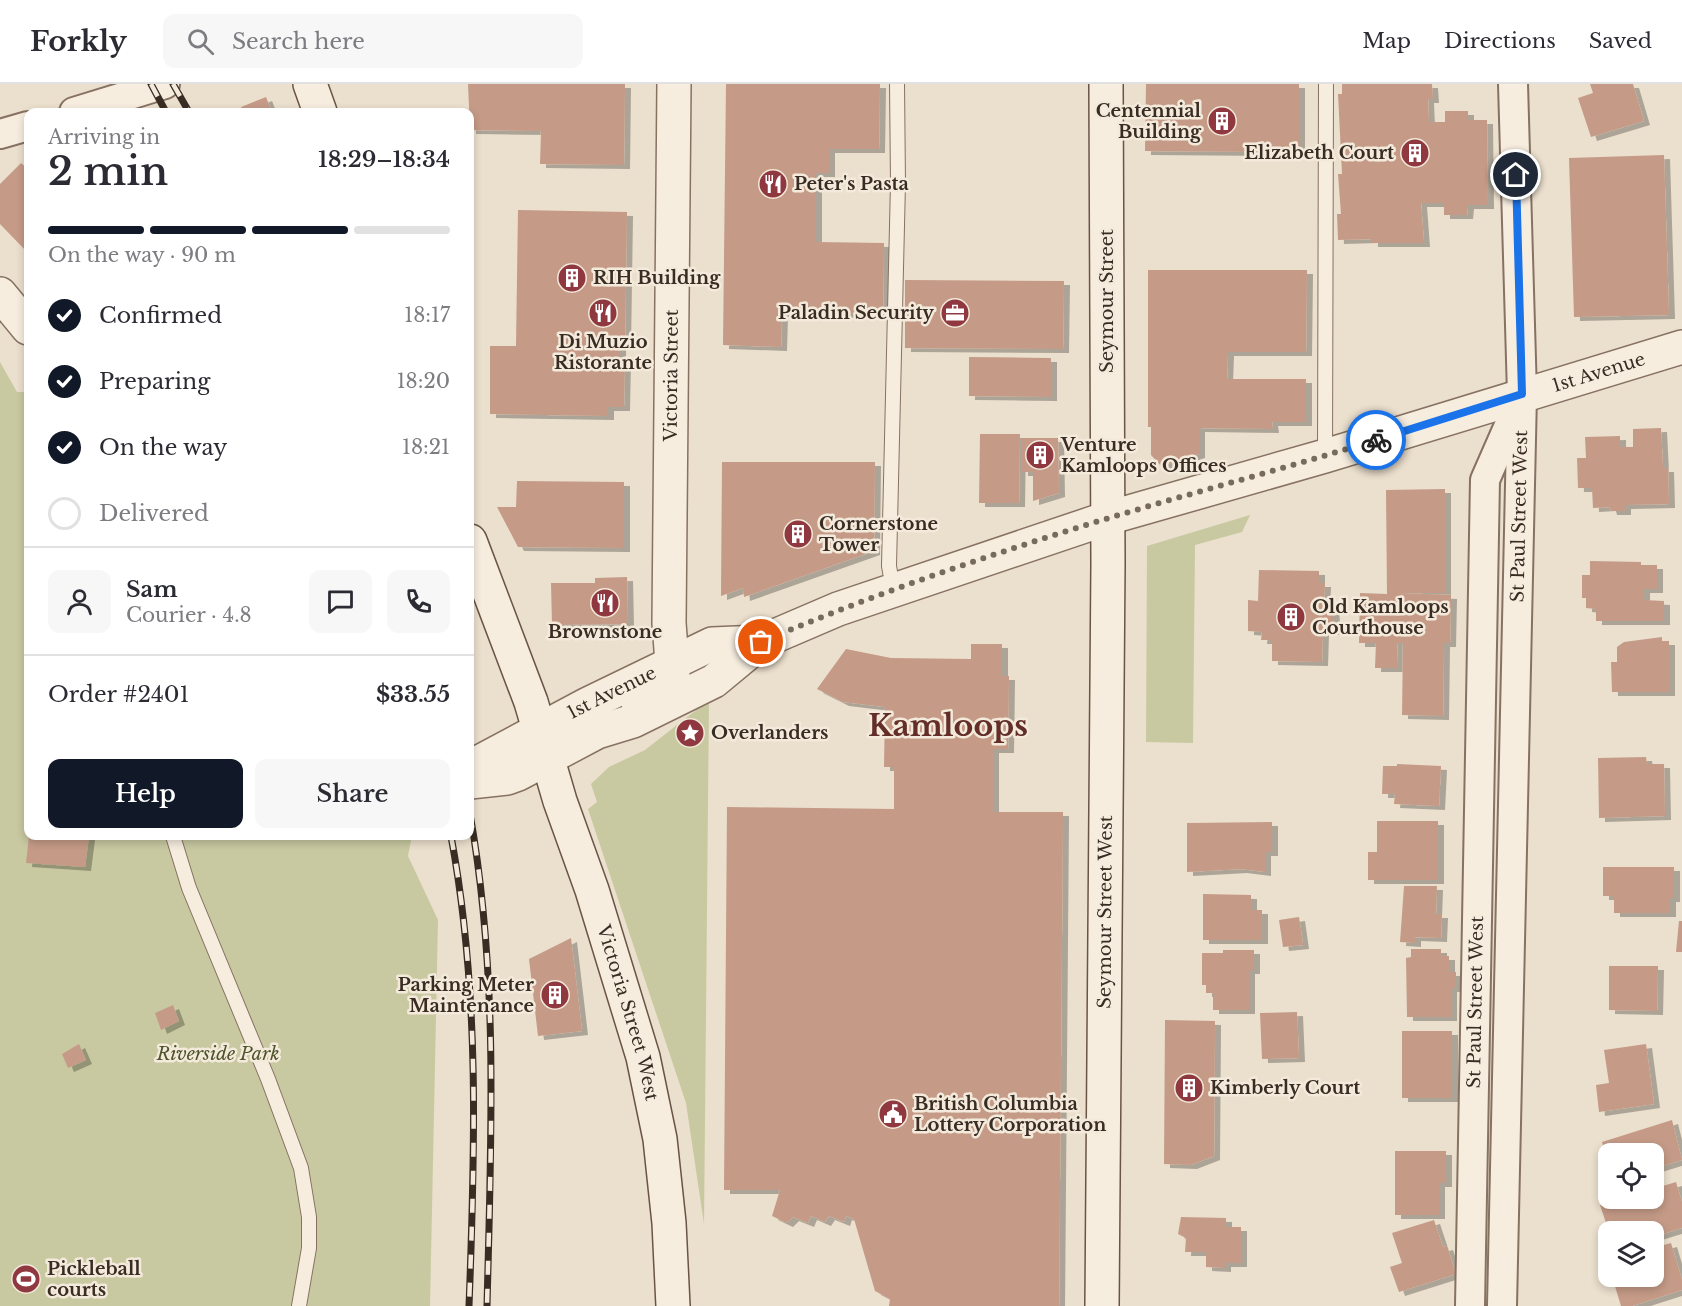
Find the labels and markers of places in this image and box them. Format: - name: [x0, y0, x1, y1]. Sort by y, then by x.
- place label: Centennial Building: [1096, 100, 1202, 143]
- building icon: Centennial Building: [1206, 105, 1238, 137]
- building icon: Elizabeth Court: [1399, 137, 1431, 169]
- place label: Elizabeth Court: [1244, 142, 1394, 164]
- pin: [1490, 149, 1541, 200]
- restaurant icon: Peter's Pasta: [757, 168, 789, 200]
- place label: Peter's Pasta: [794, 173, 909, 195]
- building icon: RIH Building: [556, 262, 588, 294]
- place label: RIH Building: [593, 267, 721, 289]
- restaurant icon: Di Muzio Ristorante: [587, 297, 619, 329]
- office icon: Paladin Security: [939, 297, 971, 329]
- place label: Paladin Security: [778, 302, 934, 324]
- place label: Di Muzio Ristorante: [554, 331, 652, 374]
- place label: Venture Kamloops Offices: [1060, 434, 1227, 477]
- building icon: Venture Kamloops Offices: [1024, 439, 1056, 471]
- place label: Cornerstone Tower: [819, 513, 938, 556]
- building icon: Cornerstone Tower: [782, 518, 814, 550]
- restaurant icon: Brownstone: [589, 587, 621, 619]
- place label: Old Kamloops Courthouse: [1312, 596, 1449, 639]
- building icon: Old Kamloops Courthouse: [1275, 601, 1307, 633]
- pin: [735, 616, 786, 667]
- place label: Brownstone: [548, 621, 662, 643]
- place icon: Overlanders: [674, 717, 706, 749]
- place label: Overlanders: [711, 722, 829, 744]
- place label: Parking Meter Maintenance: [398, 974, 534, 1017]
- building icon: Parking Meter Maintenance: [539, 979, 571, 1011]
- building icon: Kimberly Court: [1173, 1072, 1205, 1104]
- place label: Kimberly Court: [1210, 1077, 1360, 1099]
- place label: British Columbia Lottery Corporation: [914, 1093, 1106, 1136]
- public building icon: British Columbia Lottery Corporation: [877, 1098, 909, 1130]
- place label: Pickleball courts: [47, 1258, 141, 1301]
- sports icon: Pickleball courts: [10, 1263, 42, 1295]

